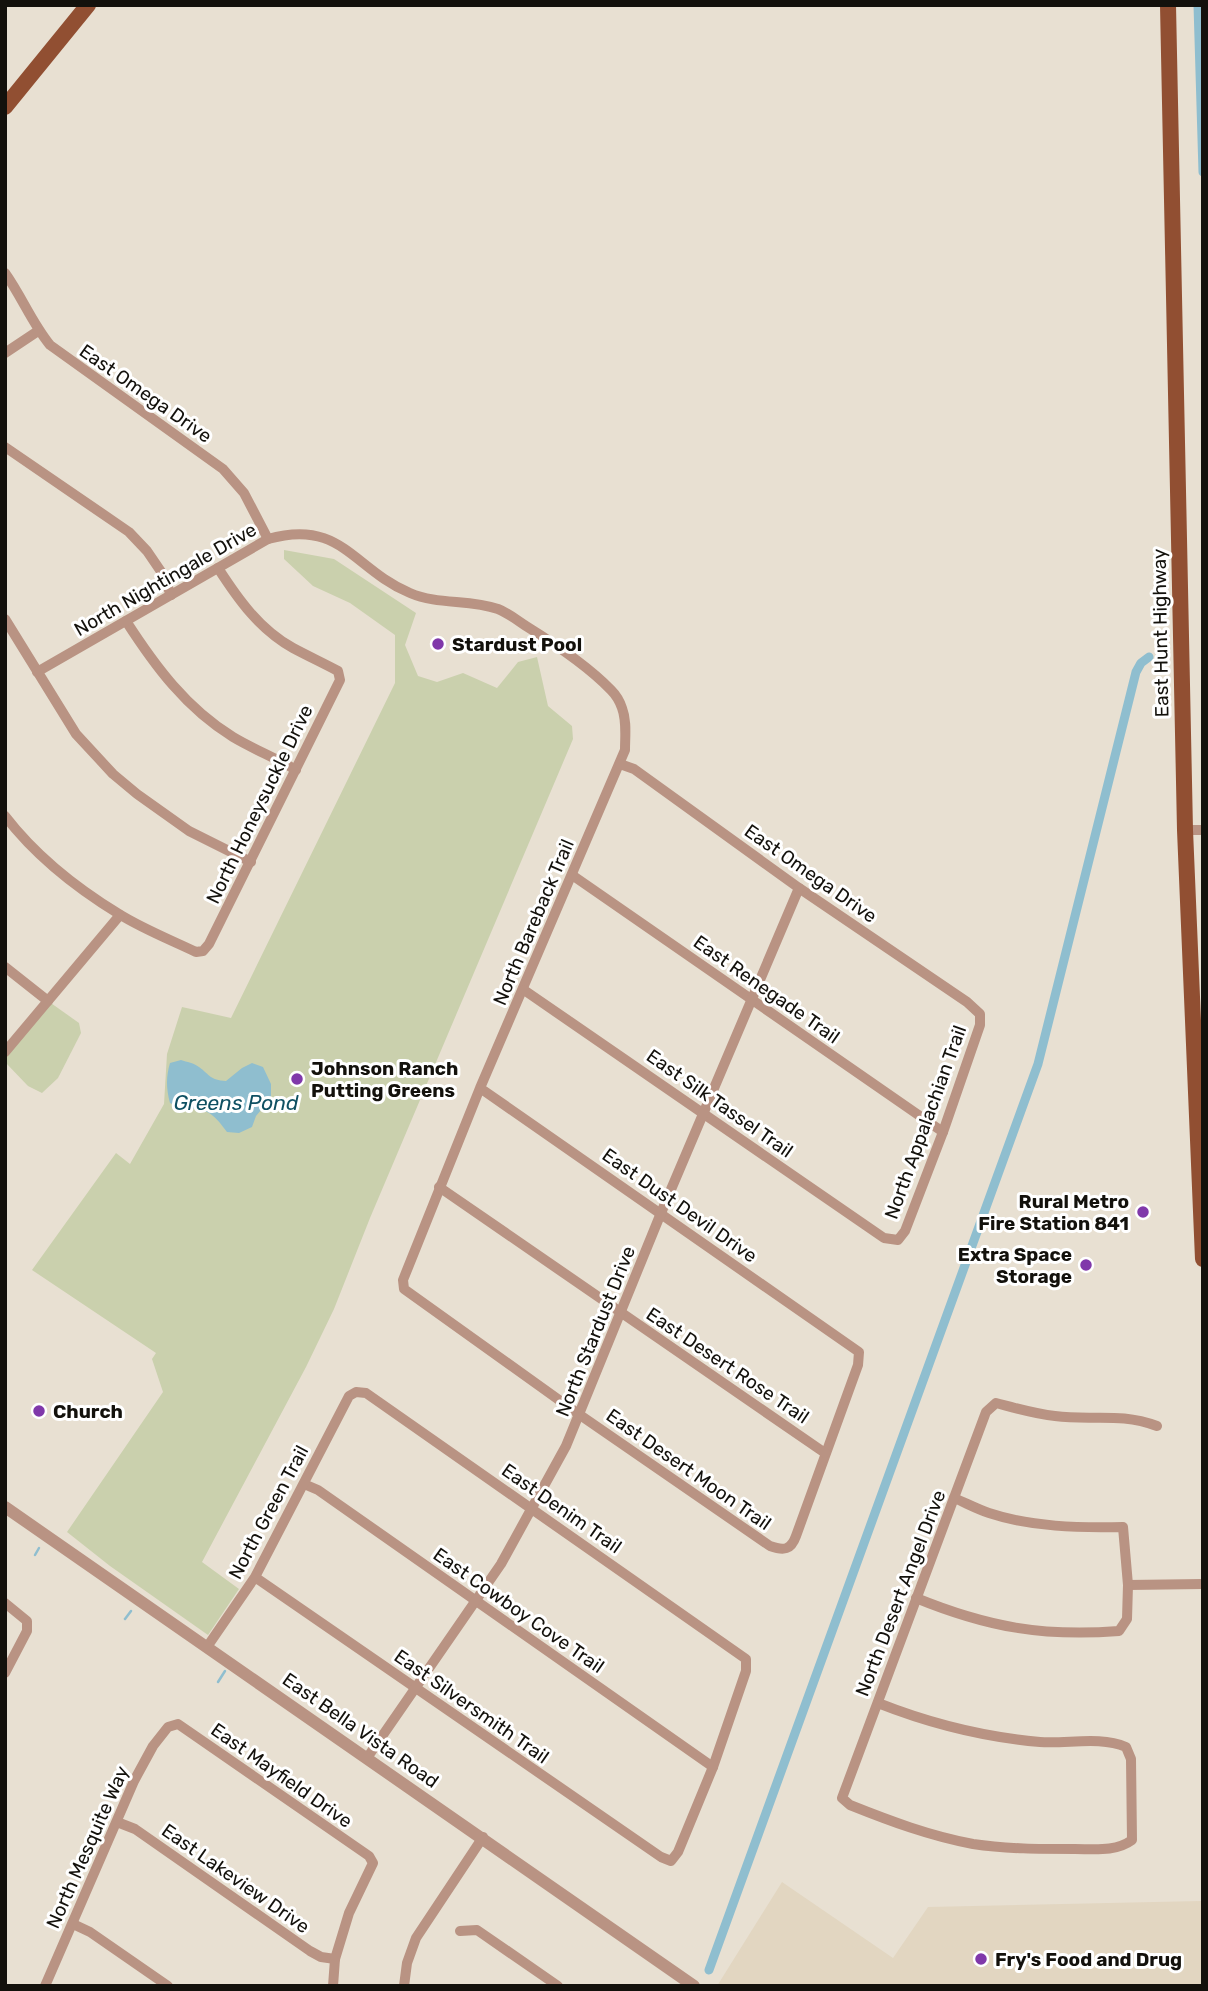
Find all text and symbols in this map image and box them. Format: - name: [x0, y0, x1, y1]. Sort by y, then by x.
- street label: East Omega Drive: [75, 339, 216, 448]
- street label: North Nightingale Drive: [70, 518, 260, 641]
- street label: East Hunt Highway: [1148, 548, 1173, 718]
- place label: Stardust Pool: [452, 633, 582, 656]
- marker: Stardust Pool: [430, 636, 446, 652]
- street label: North Honeysuckle Drive: [201, 701, 318, 907]
- street label: East Omega Drive: [740, 819, 881, 928]
- street label: North Bareback Trail: [488, 836, 579, 1009]
- street label: East Renegade Trail: [689, 930, 844, 1048]
- street label: North Appalachian Trail: [880, 1022, 971, 1222]
- street label: East Silk Tassel Trail: [642, 1044, 797, 1163]
- place label: Johnson Ranch Putting Greens: [311, 1057, 458, 1102]
- marker: Johnson Ranch Putting Greens: [289, 1071, 305, 1087]
- water label: Greens Pond: [173, 1090, 299, 1115]
- street label: East Dust Devil Drive: [598, 1143, 761, 1267]
- place label: Rural Metro Fire Station 841: [978, 1190, 1129, 1235]
- marker: Rural Metro Fire Station 841: [1135, 1204, 1151, 1220]
- street label: North Stardust Drive: [551, 1243, 640, 1420]
- place label: Extra Space Storage: [958, 1243, 1072, 1288]
- marker: Extra Space Storage: [1078, 1257, 1094, 1273]
- street label: East Desert Rose Trail: [642, 1302, 813, 1428]
- place label: Church: [53, 1400, 123, 1423]
- marker: Church: [31, 1403, 47, 1419]
- street label: East Desert Moon Trail: [602, 1404, 776, 1535]
- street label: North Green Trail: [224, 1441, 313, 1583]
- street label: East Denim Trail: [497, 1459, 626, 1558]
- street label: North Desert Angel Drive: [850, 1487, 950, 1700]
- street label: East Cowboy Cove Trail: [429, 1543, 609, 1678]
- street label: East Silversmith Trail: [390, 1644, 553, 1768]
- street label: East Bella Vista Road: [278, 1668, 443, 1793]
- street label: East Mayfield Drive: [207, 1718, 357, 1833]
- street label: North Mesquite Way: [41, 1762, 134, 1932]
- street label: East Lakeview Drive: [157, 1819, 314, 1938]
- place label: Fry's Food and Drug: [995, 1948, 1182, 1971]
- marker: Fry's Food and Drug: [973, 1951, 989, 1967]

